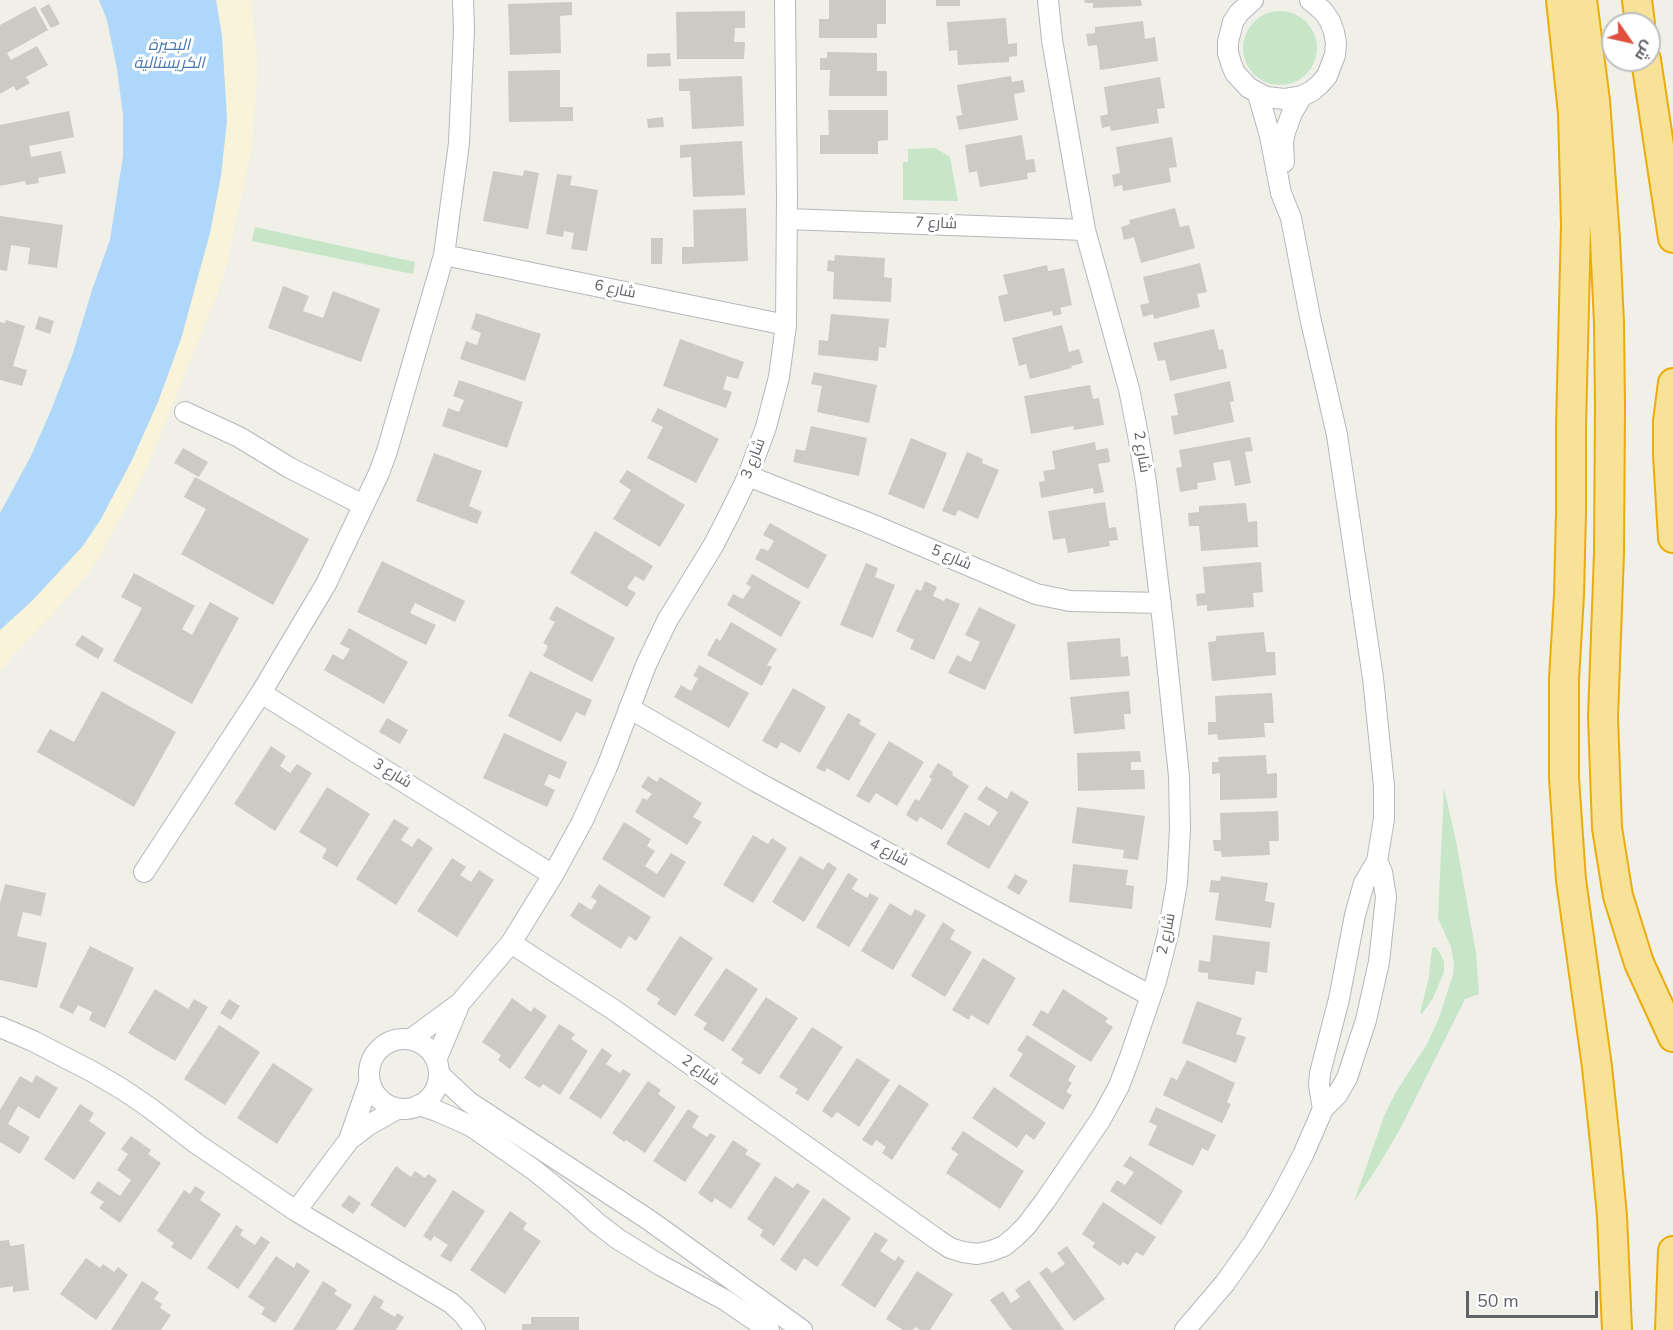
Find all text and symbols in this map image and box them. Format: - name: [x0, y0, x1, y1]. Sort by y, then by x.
- north arrow: [1601, 12, 1661, 72]
- water label: البحيرة الكريستالية: [133, 36, 205, 74]
- text: ش: [1629, 36, 1659, 66]
- street label: شارع 7: [915, 214, 957, 234]
- street label: شارع 6: [593, 277, 637, 303]
- street label: شارع 2: [1129, 430, 1153, 474]
- street label: شارع 3: [738, 436, 770, 482]
- street label: شارع 5: [928, 542, 974, 574]
- street label: شارع 3: [369, 755, 415, 793]
- street label: شارع 4: [866, 835, 912, 871]
- street label: شارع 2: [1154, 912, 1180, 956]
- street label: شارع 2: [678, 1052, 722, 1090]
- scale bar: [1469, 1279, 1601, 1317]
- text: 50 m: [1477, 1289, 1519, 1313]

